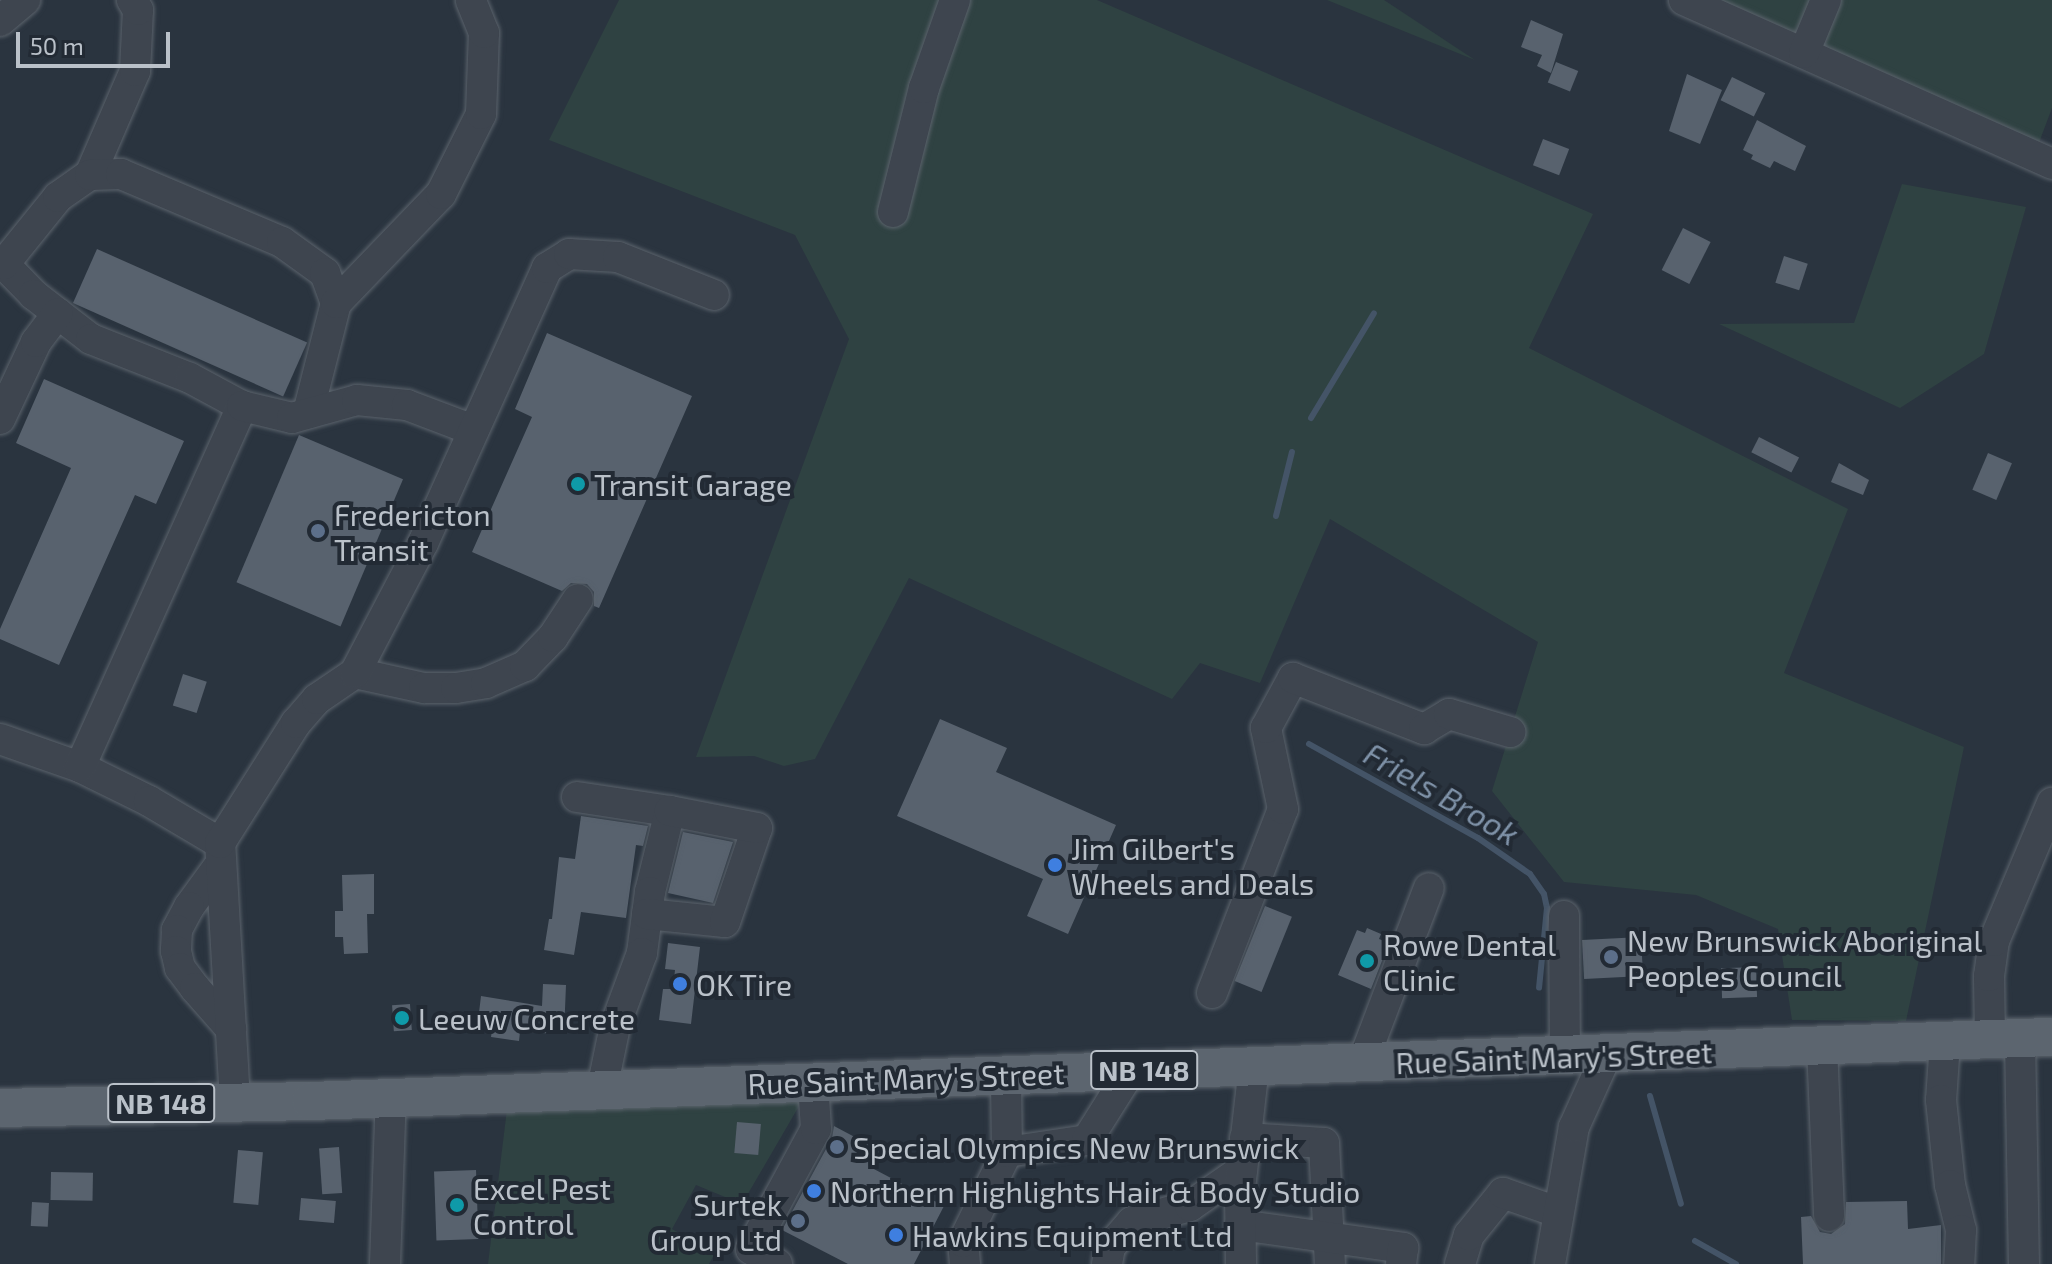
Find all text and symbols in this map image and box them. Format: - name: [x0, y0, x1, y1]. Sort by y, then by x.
- scale bar: [20, 16, 174, 66]
- text: 50 m: [30, 31, 84, 60]
- place label: Transit Garage: [594, 466, 792, 502]
- marker: Transit Garage: [569, 475, 587, 493]
- place label: Fredericton Transit: [334, 496, 491, 566]
- marker: Fredericton Transit: [309, 522, 327, 540]
- water label: Friels Brook: [1358, 733, 1526, 853]
- place label: Jim Gilbert's Wheels and Deals: [1071, 830, 1314, 900]
- marker: Jim Gilbert's Wheels and Deals: [1046, 856, 1064, 874]
- place label: New Brunswick Aboriginal Peoples Council: [1627, 922, 1984, 992]
- place label: Rowe Dental Clinic: [1383, 926, 1556, 996]
- marker: New Brunswick Aboriginal Peoples Council: [1602, 948, 1620, 966]
- marker: Rowe Dental Clinic: [1358, 952, 1376, 970]
- place label: OK Tire: [696, 966, 793, 1002]
- marker: OK Tire: [671, 975, 689, 993]
- place label: Leeuw Concrete: [418, 1000, 636, 1036]
- marker: Leeuw Concrete: [393, 1009, 411, 1027]
- street label: Rue Saint Mary's Street: [1395, 1033, 1713, 1081]
- road number: NB 148: [1090, 1046, 1198, 1094]
- street label: Rue Saint Mary's Street: [747, 1054, 1065, 1102]
- road number: NB 148: [107, 1079, 215, 1127]
- place label: Special Olympics New Brunswick: [853, 1129, 1301, 1165]
- marker: Special Olympics New Brunswick: [828, 1138, 846, 1156]
- place label: Excel Pest Control: [473, 1170, 612, 1240]
- place label: Northern Highlights Hair & Body Studio: [830, 1173, 1362, 1209]
- marker: Northern Highlights Hair & Body Studio: [805, 1182, 823, 1200]
- place label: Surtek Group Ltd: [650, 1186, 782, 1256]
- marker: Excel Pest Control: [448, 1196, 466, 1214]
- marker: Surtek Group Ltd: [789, 1212, 807, 1230]
- place label: Hawkins Equipment Ltd: [912, 1217, 1232, 1253]
- marker: Hawkins Equipment Ltd: [887, 1226, 905, 1244]

